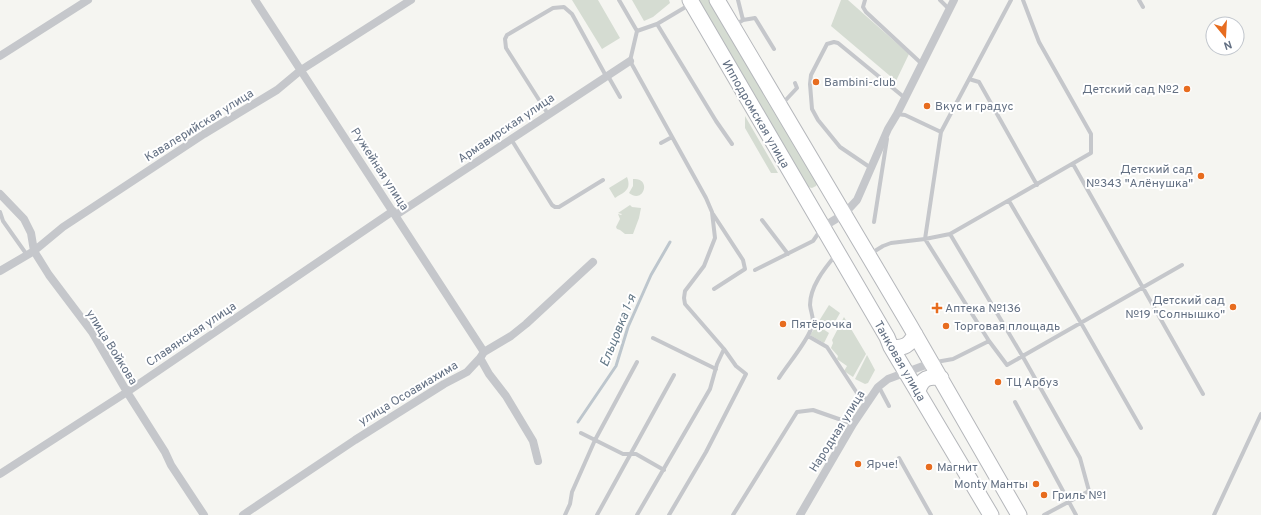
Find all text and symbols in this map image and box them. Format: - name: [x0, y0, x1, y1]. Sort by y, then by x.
- north arrow: [1205, 16, 1245, 56]
- text: N: [1222, 37, 1234, 52]
- street label: Ипподромская улица: [718, 57, 793, 172]
- place label: Bambini-club: [824, 75, 896, 91]
- marker: Bambini-club: [811, 77, 821, 87]
- place label: Детский сад №2: [1082, 82, 1179, 98]
- marker: Детский сад №2: [1182, 84, 1192, 94]
- street label: Кавалерийская улица: [142, 86, 257, 166]
- street label: Армавирская улица: [455, 90, 558, 167]
- place label: Вкус и градус: [935, 99, 1013, 115]
- marker: Вкус и градус: [922, 101, 932, 111]
- street label: Ружейная улица: [346, 125, 412, 214]
- place label: Детский сад №343 "Алёнушка": [1086, 162, 1193, 192]
- marker: Детский сад №343 "Алёнушка": [1196, 171, 1206, 181]
- water label: Ельцовка 1-я: [597, 292, 641, 369]
- place label: Детский сад №19 "Солнышко": [1125, 293, 1225, 323]
- street label: Славянская улица: [143, 299, 240, 371]
- place label: Аптека №136: [945, 301, 1021, 317]
- marker: Детский сад №19 "Солнышко": [1228, 302, 1238, 312]
- marker: Аптека №136: [932, 303, 942, 313]
- street label: улица Войкова: [82, 307, 141, 388]
- place label: Пятёрочка: [791, 317, 852, 333]
- street label: Танковая улица: [870, 318, 929, 405]
- marker: Пятёрочка: [778, 319, 788, 329]
- place label: Торговая площадь: [954, 319, 1060, 335]
- marker: Торговая площадь: [941, 321, 951, 331]
- street label: улица Осоавиахима: [356, 358, 461, 430]
- place label: ТЦ Арбуз: [1006, 375, 1059, 391]
- marker: ТЦ Арбуз: [993, 377, 1003, 387]
- street label: Народная улица: [806, 388, 869, 475]
- place label: Ярче!: [866, 457, 898, 473]
- marker: Ярче!: [853, 459, 863, 469]
- place label: Магнит: [937, 460, 978, 476]
- marker: Магнит: [924, 462, 934, 472]
- place label: Monty Манты: [954, 477, 1028, 493]
- marker: Monty Манты: [1031, 479, 1041, 489]
- place label: Гриль №1: [1052, 488, 1107, 504]
- marker: Гриль №1: [1039, 490, 1049, 500]

